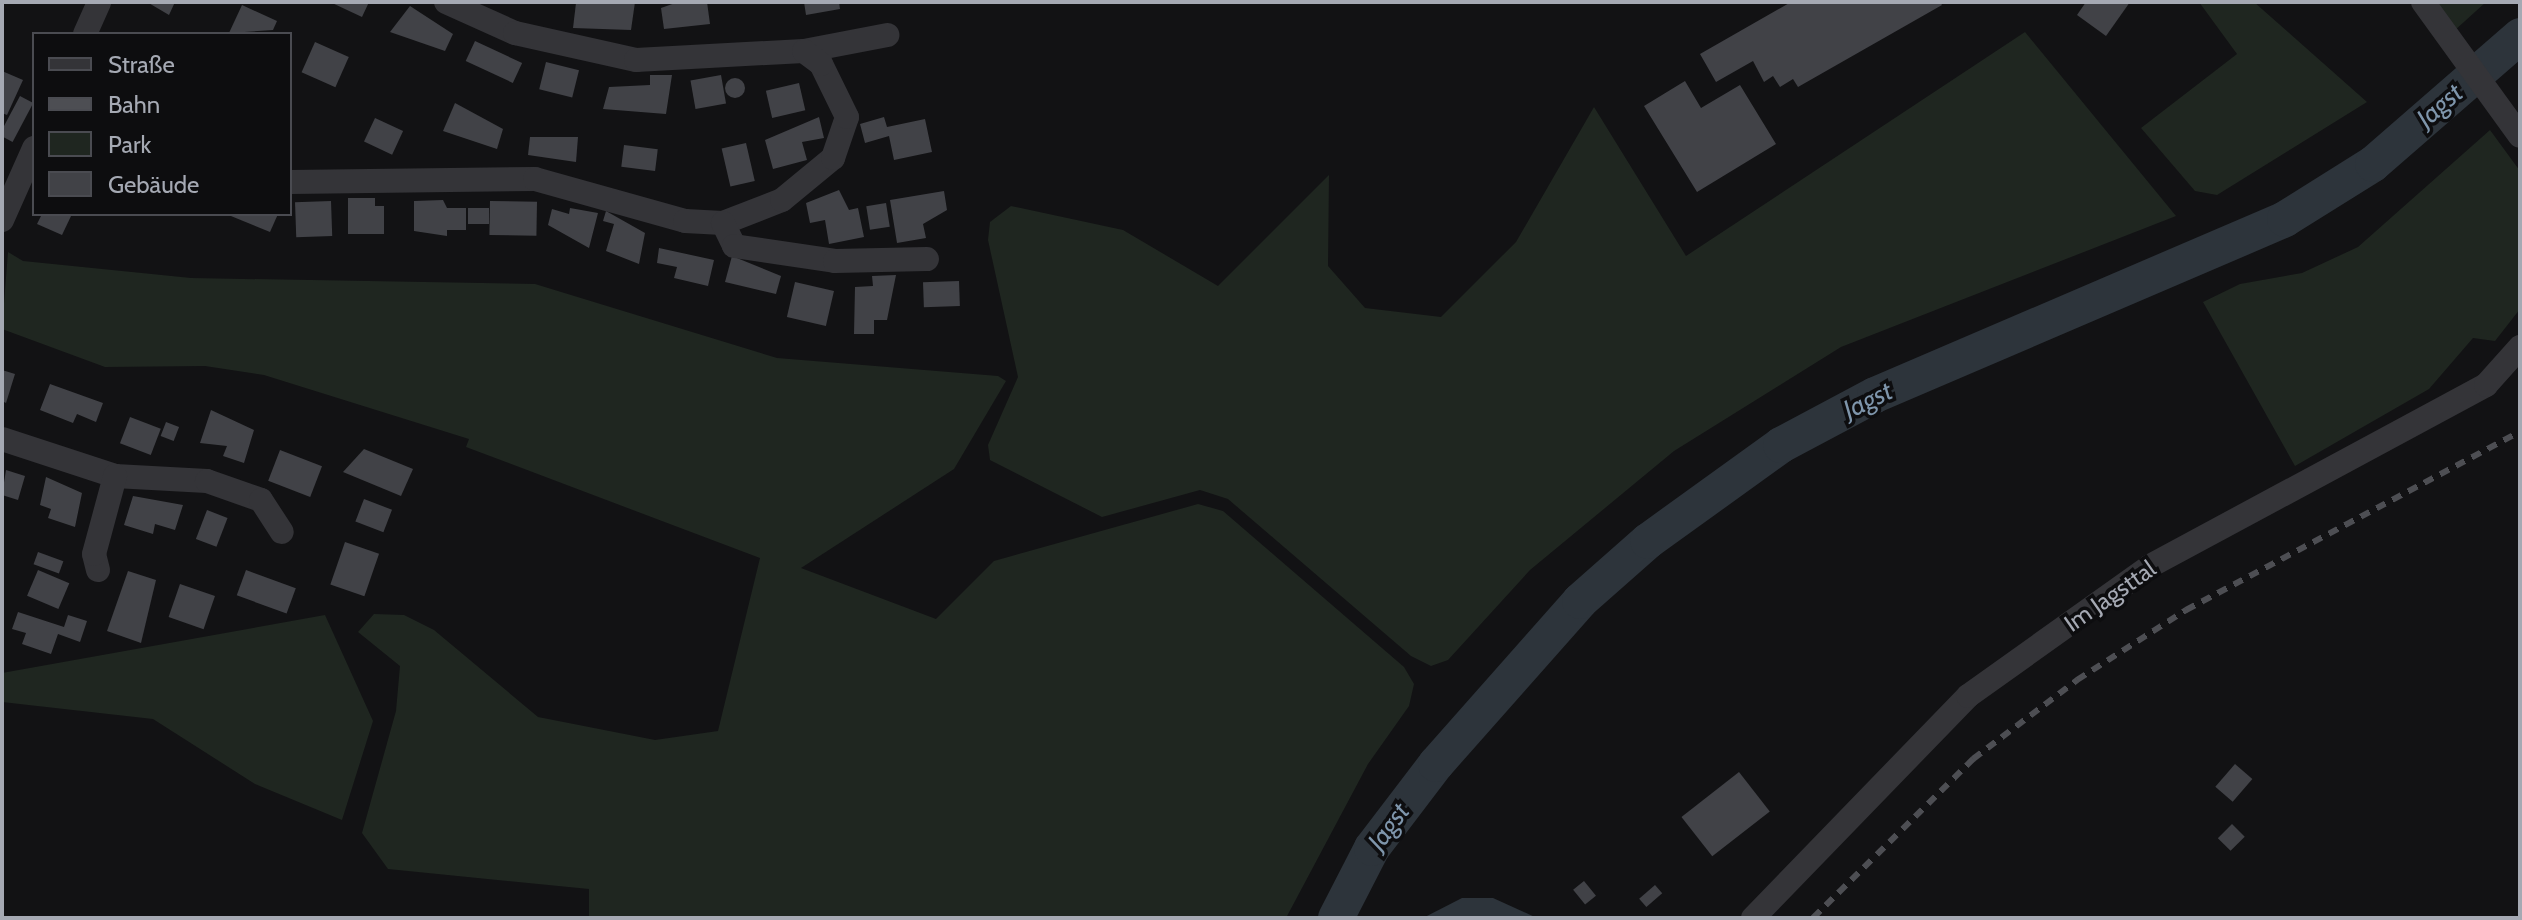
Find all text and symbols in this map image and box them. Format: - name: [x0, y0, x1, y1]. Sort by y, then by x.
- legend: [32, 32, 292, 216]
- text: Straße: [108, 50, 175, 79]
- water label: Jagst: [2411, 78, 2469, 134]
- text: Bahn: [108, 90, 160, 119]
- text: Park: [108, 130, 151, 159]
- text: Gebäude: [108, 170, 199, 199]
- water label: Jagst: [1838, 376, 1898, 426]
- street label: Im Jagsttal: [2059, 554, 2161, 638]
- water label: Jagst: [1362, 797, 1416, 857]

